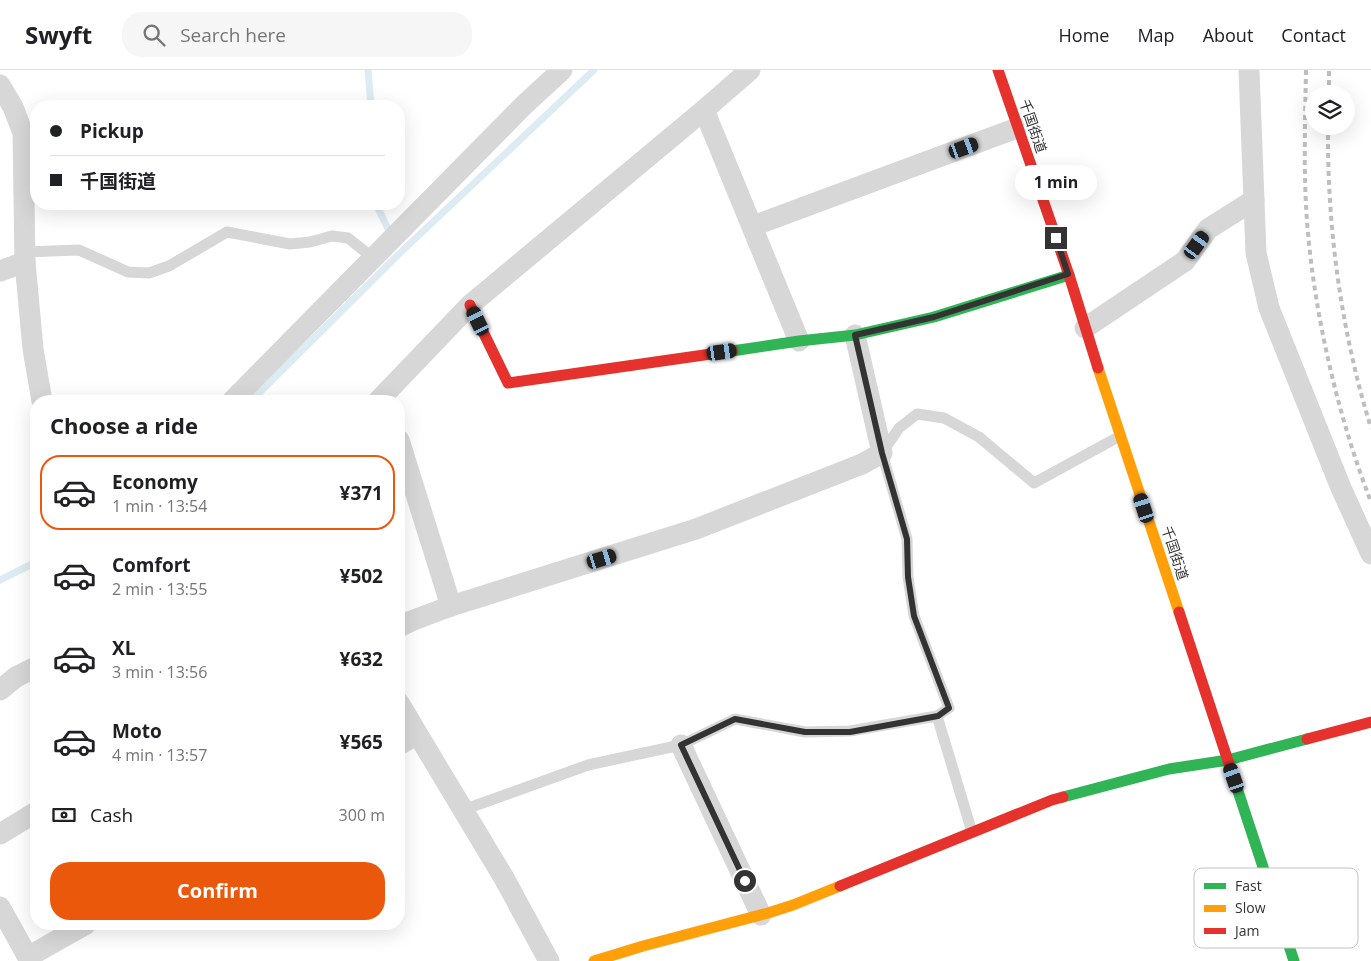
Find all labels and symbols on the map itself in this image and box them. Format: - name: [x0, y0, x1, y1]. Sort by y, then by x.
- street label: 千国街道: [1015, 96, 1052, 155]
- car: [947, 136, 980, 160]
- callout: 1 min: [1015, 166, 1097, 200]
- route end: [1045, 227, 1067, 249]
- car: [1182, 228, 1211, 262]
- car: [464, 304, 491, 338]
- car: [706, 342, 737, 362]
- car: [1132, 491, 1155, 525]
- street label: 千国街道: [1158, 523, 1193, 582]
- car: [585, 547, 618, 571]
- car: [1222, 761, 1245, 795]
- legend: [1194, 868, 1358, 948]
- route start: [734, 870, 756, 892]
- text: Fast: [1235, 876, 1262, 895]
- text: Slow: [1235, 898, 1266, 917]
- text: Jam: [1233, 921, 1260, 940]

